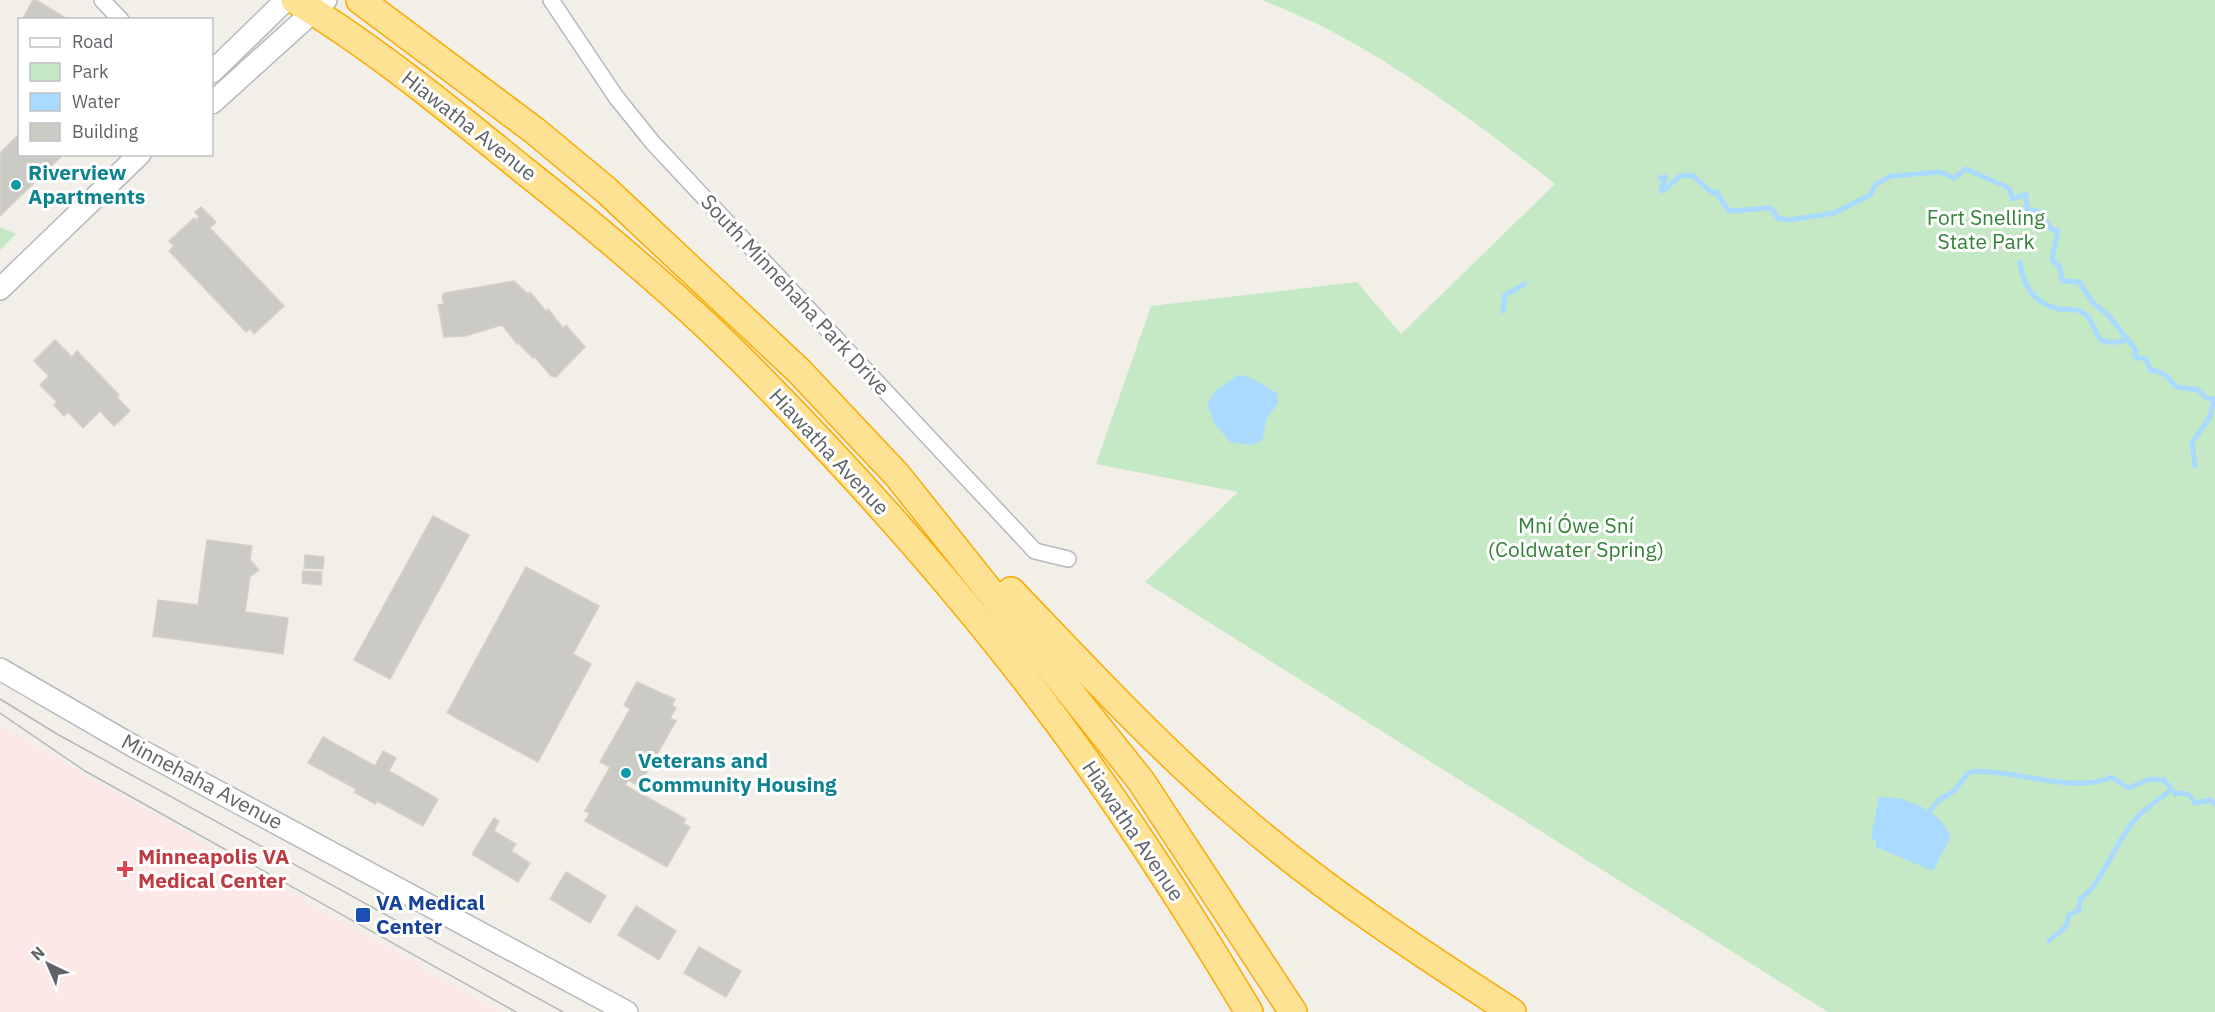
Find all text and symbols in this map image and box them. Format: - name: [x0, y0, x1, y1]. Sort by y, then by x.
- legend: [18, 18, 213, 156]
- text: Road: [72, 30, 113, 53]
- text: Park: [72, 60, 109, 83]
- street label: Hiawatha Avenue: [396, 64, 543, 187]
- text: Water: [72, 90, 121, 113]
- text: Building: [72, 120, 139, 143]
- place label: Riverview Apartments: [28, 158, 145, 210]
- marker: Riverview Apartments: [9, 178, 23, 192]
- street label: South Minnehaha Park Drive: [695, 188, 896, 401]
- park label: Fort Snelling State Park: [1927, 203, 2045, 255]
- street label: Hiawatha Avenue: [764, 382, 896, 521]
- park label: Mní Ówe Sní (Coldwater Spring): [1488, 511, 1664, 563]
- street label: Minnehaha Avenue: [117, 727, 288, 836]
- place label: Veterans and Community Housing: [638, 746, 837, 798]
- street label: Hiawatha Avenue: [1076, 755, 1191, 906]
- marker: Veterans and Community Housing: [619, 766, 633, 780]
- place label: Minneapolis VA Medical Center: [138, 842, 289, 894]
- marker: Minneapolis VA Medical Center: [116, 860, 134, 878]
- place label: VA Medical Center: [376, 888, 485, 940]
- marker: VA Medical Center: [354, 906, 372, 924]
- north arrow: [18, 934, 78, 994]
- text: N: [26, 942, 49, 964]

